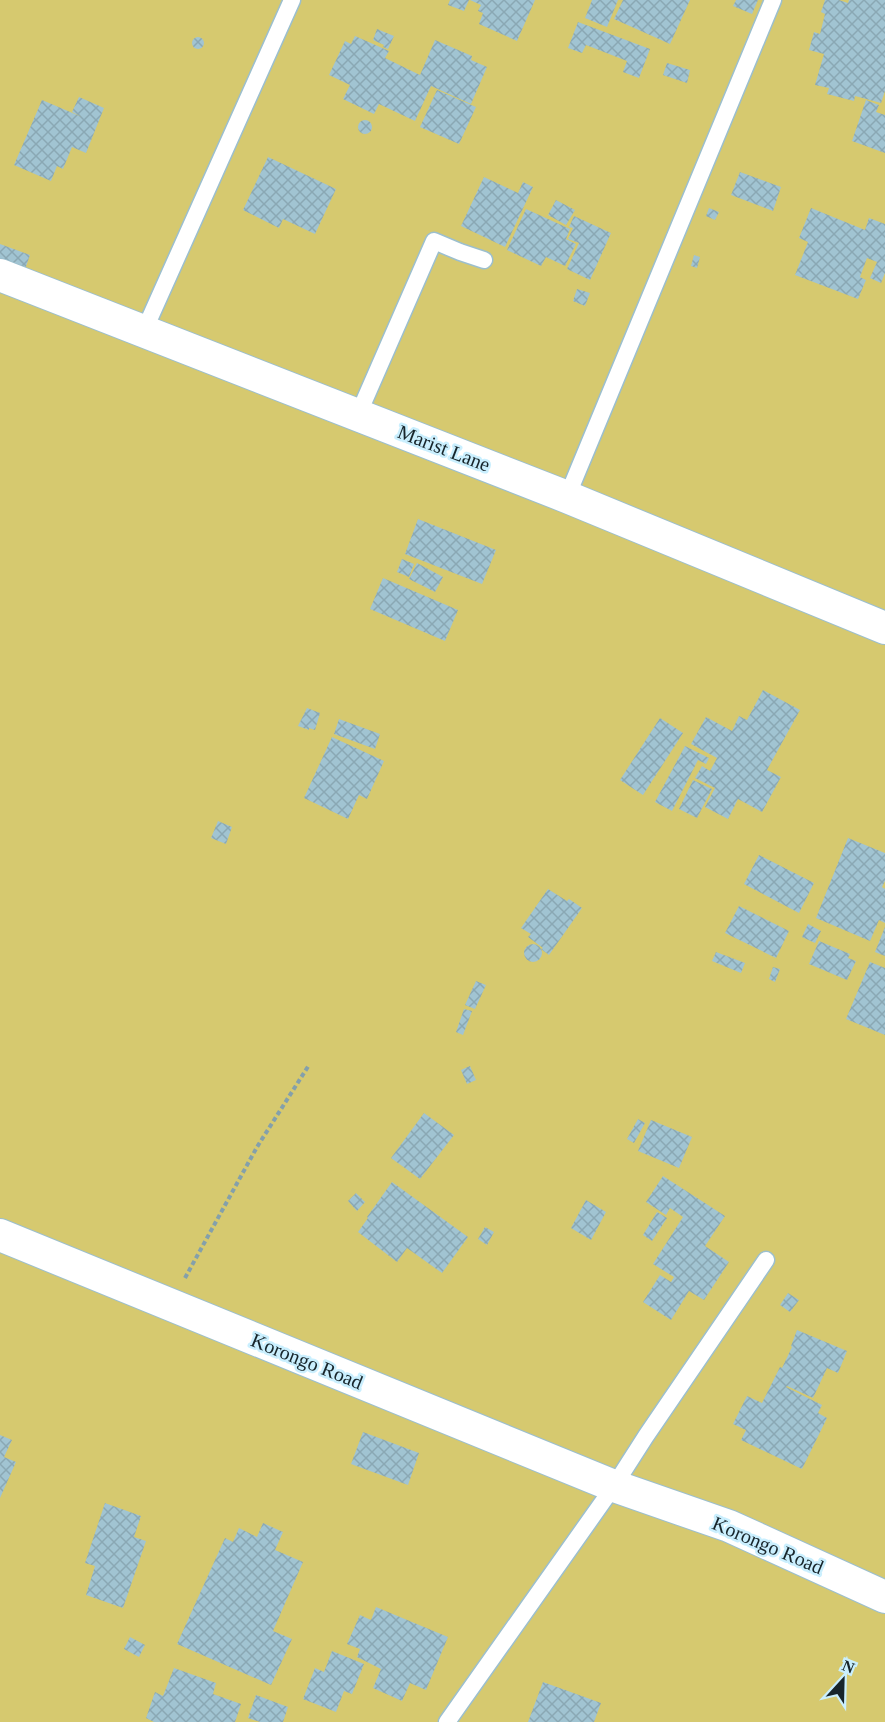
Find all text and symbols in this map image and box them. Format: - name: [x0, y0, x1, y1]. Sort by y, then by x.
- street label: Marist Lane: [395, 420, 493, 476]
- street label: Korongo Road: [248, 1329, 366, 1394]
- street label: Korongo Road: [709, 1512, 827, 1579]
- north arrow: [813, 1650, 873, 1710]
- text: N: [840, 1657, 857, 1677]

